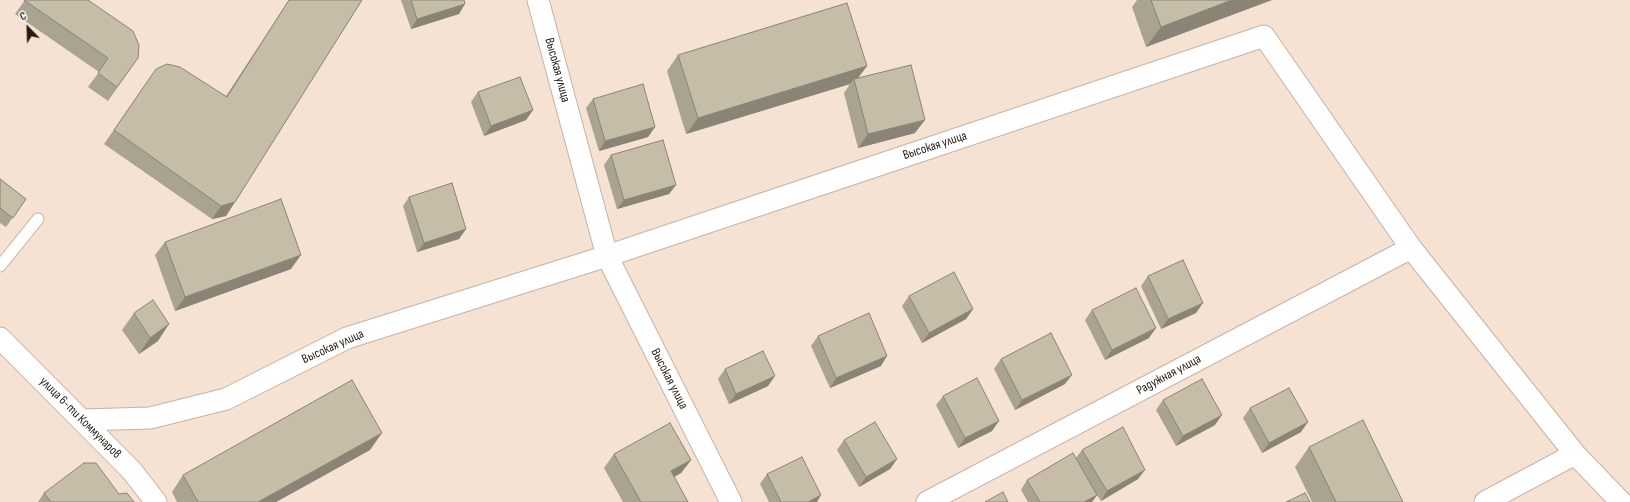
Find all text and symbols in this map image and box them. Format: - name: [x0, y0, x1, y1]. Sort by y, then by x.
- north arrow: [8, 8, 48, 48]
- text: С: [18, 9, 28, 24]
- street label: Высокая улица: [541, 36, 573, 104]
- street label: Высокая улица: [901, 128, 969, 164]
- street label: Высокая улица: [300, 326, 366, 368]
- street label: Высокая улица: [647, 346, 691, 412]
- street label: Радужная улица: [1134, 352, 1204, 398]
- street label: улица 6-ти Коммунаров: [36, 374, 124, 462]

